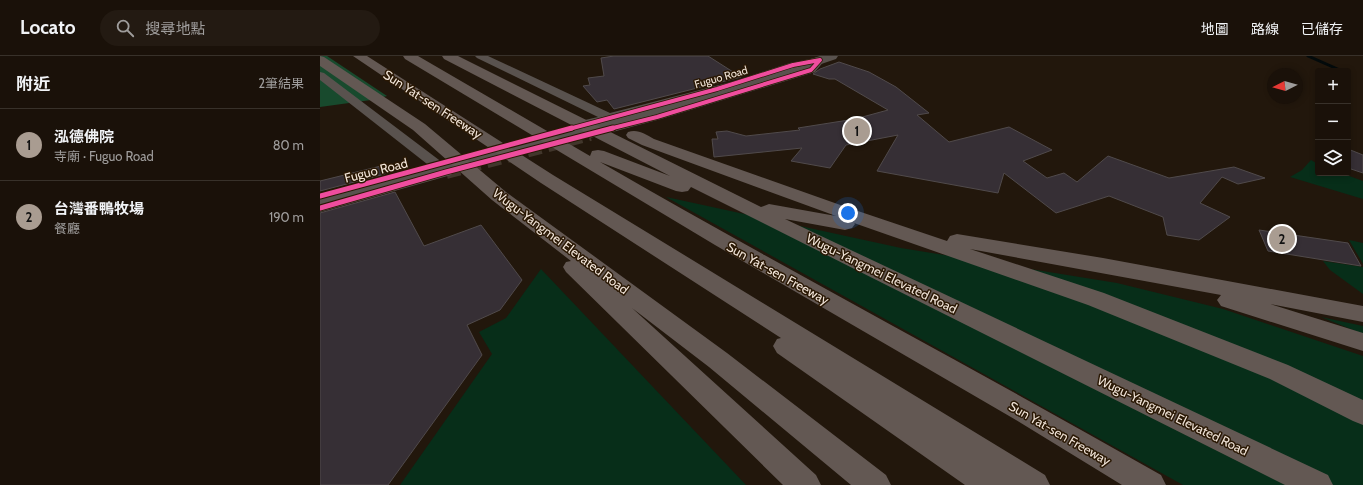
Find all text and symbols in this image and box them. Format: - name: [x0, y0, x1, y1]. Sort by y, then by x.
- search box: [100, 10, 380, 46]
- text: Locato: [20, 16, 76, 39]
- icon: search: [114, 17, 136, 39]
- text: 搜尋地點: [146, 20, 206, 38]
- text: 地圖: [1201, 20, 1229, 38]
- text: 路線: [1251, 20, 1279, 38]
- text: 已儲存: [1301, 20, 1343, 38]
- street label: Fuguo Road: [693, 63, 749, 91]
- street label: Sun Yat-sen Freeway: [381, 66, 486, 142]
- north arrow: [1267, 68, 1303, 104]
- map controls: [1315, 68, 1351, 176]
- button: +: [1315, 68, 1351, 104]
- text: 附近: [16, 74, 50, 94]
- text: 2筆結果: [258, 75, 304, 91]
- button: −: [1315, 104, 1351, 140]
- pin: 1: [844, 116, 870, 146]
- text: 泓德佛院: [54, 128, 114, 146]
- text: 1: [27, 137, 31, 153]
- text: 80 m: [273, 137, 304, 153]
- button: layers: [1315, 140, 1351, 176]
- text: 寺廟 · Fuguo Road: [54, 148, 154, 164]
- street label: Fuguo Road: [343, 154, 409, 186]
- street label: Wugu-Yangmei Elevated Road: [490, 185, 632, 297]
- text: 台灣番鴨牧場: [54, 200, 144, 218]
- your location: [838, 203, 858, 223]
- text: 2: [26, 209, 32, 225]
- text: 190 m: [269, 209, 304, 225]
- text: 餐廳: [54, 220, 80, 236]
- pin: 2: [1269, 224, 1295, 254]
- street label: Wugu-Yangmei Elevated Road: [804, 229, 960, 317]
- street label: Sun Yat-sen Freeway: [724, 238, 832, 308]
- street label: Wugu-Yangmei Elevated Road: [1095, 371, 1251, 459]
- street label: Sun Yat-sen Freeway: [1006, 397, 1114, 469]

